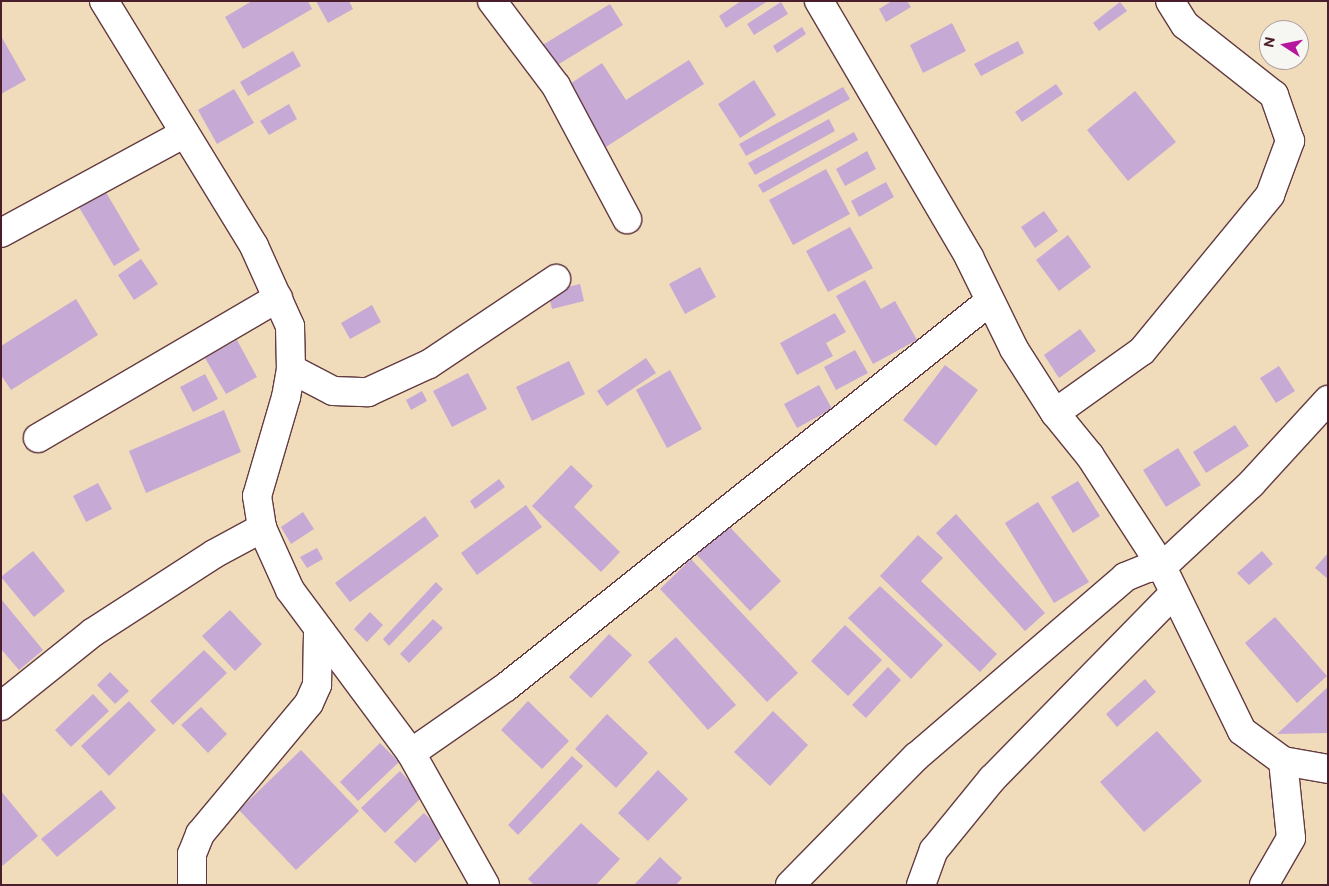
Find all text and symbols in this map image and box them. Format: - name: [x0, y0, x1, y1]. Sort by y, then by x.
- north arrow: [1259, 20, 1309, 70]
- text: N: [1260, 35, 1279, 49]

